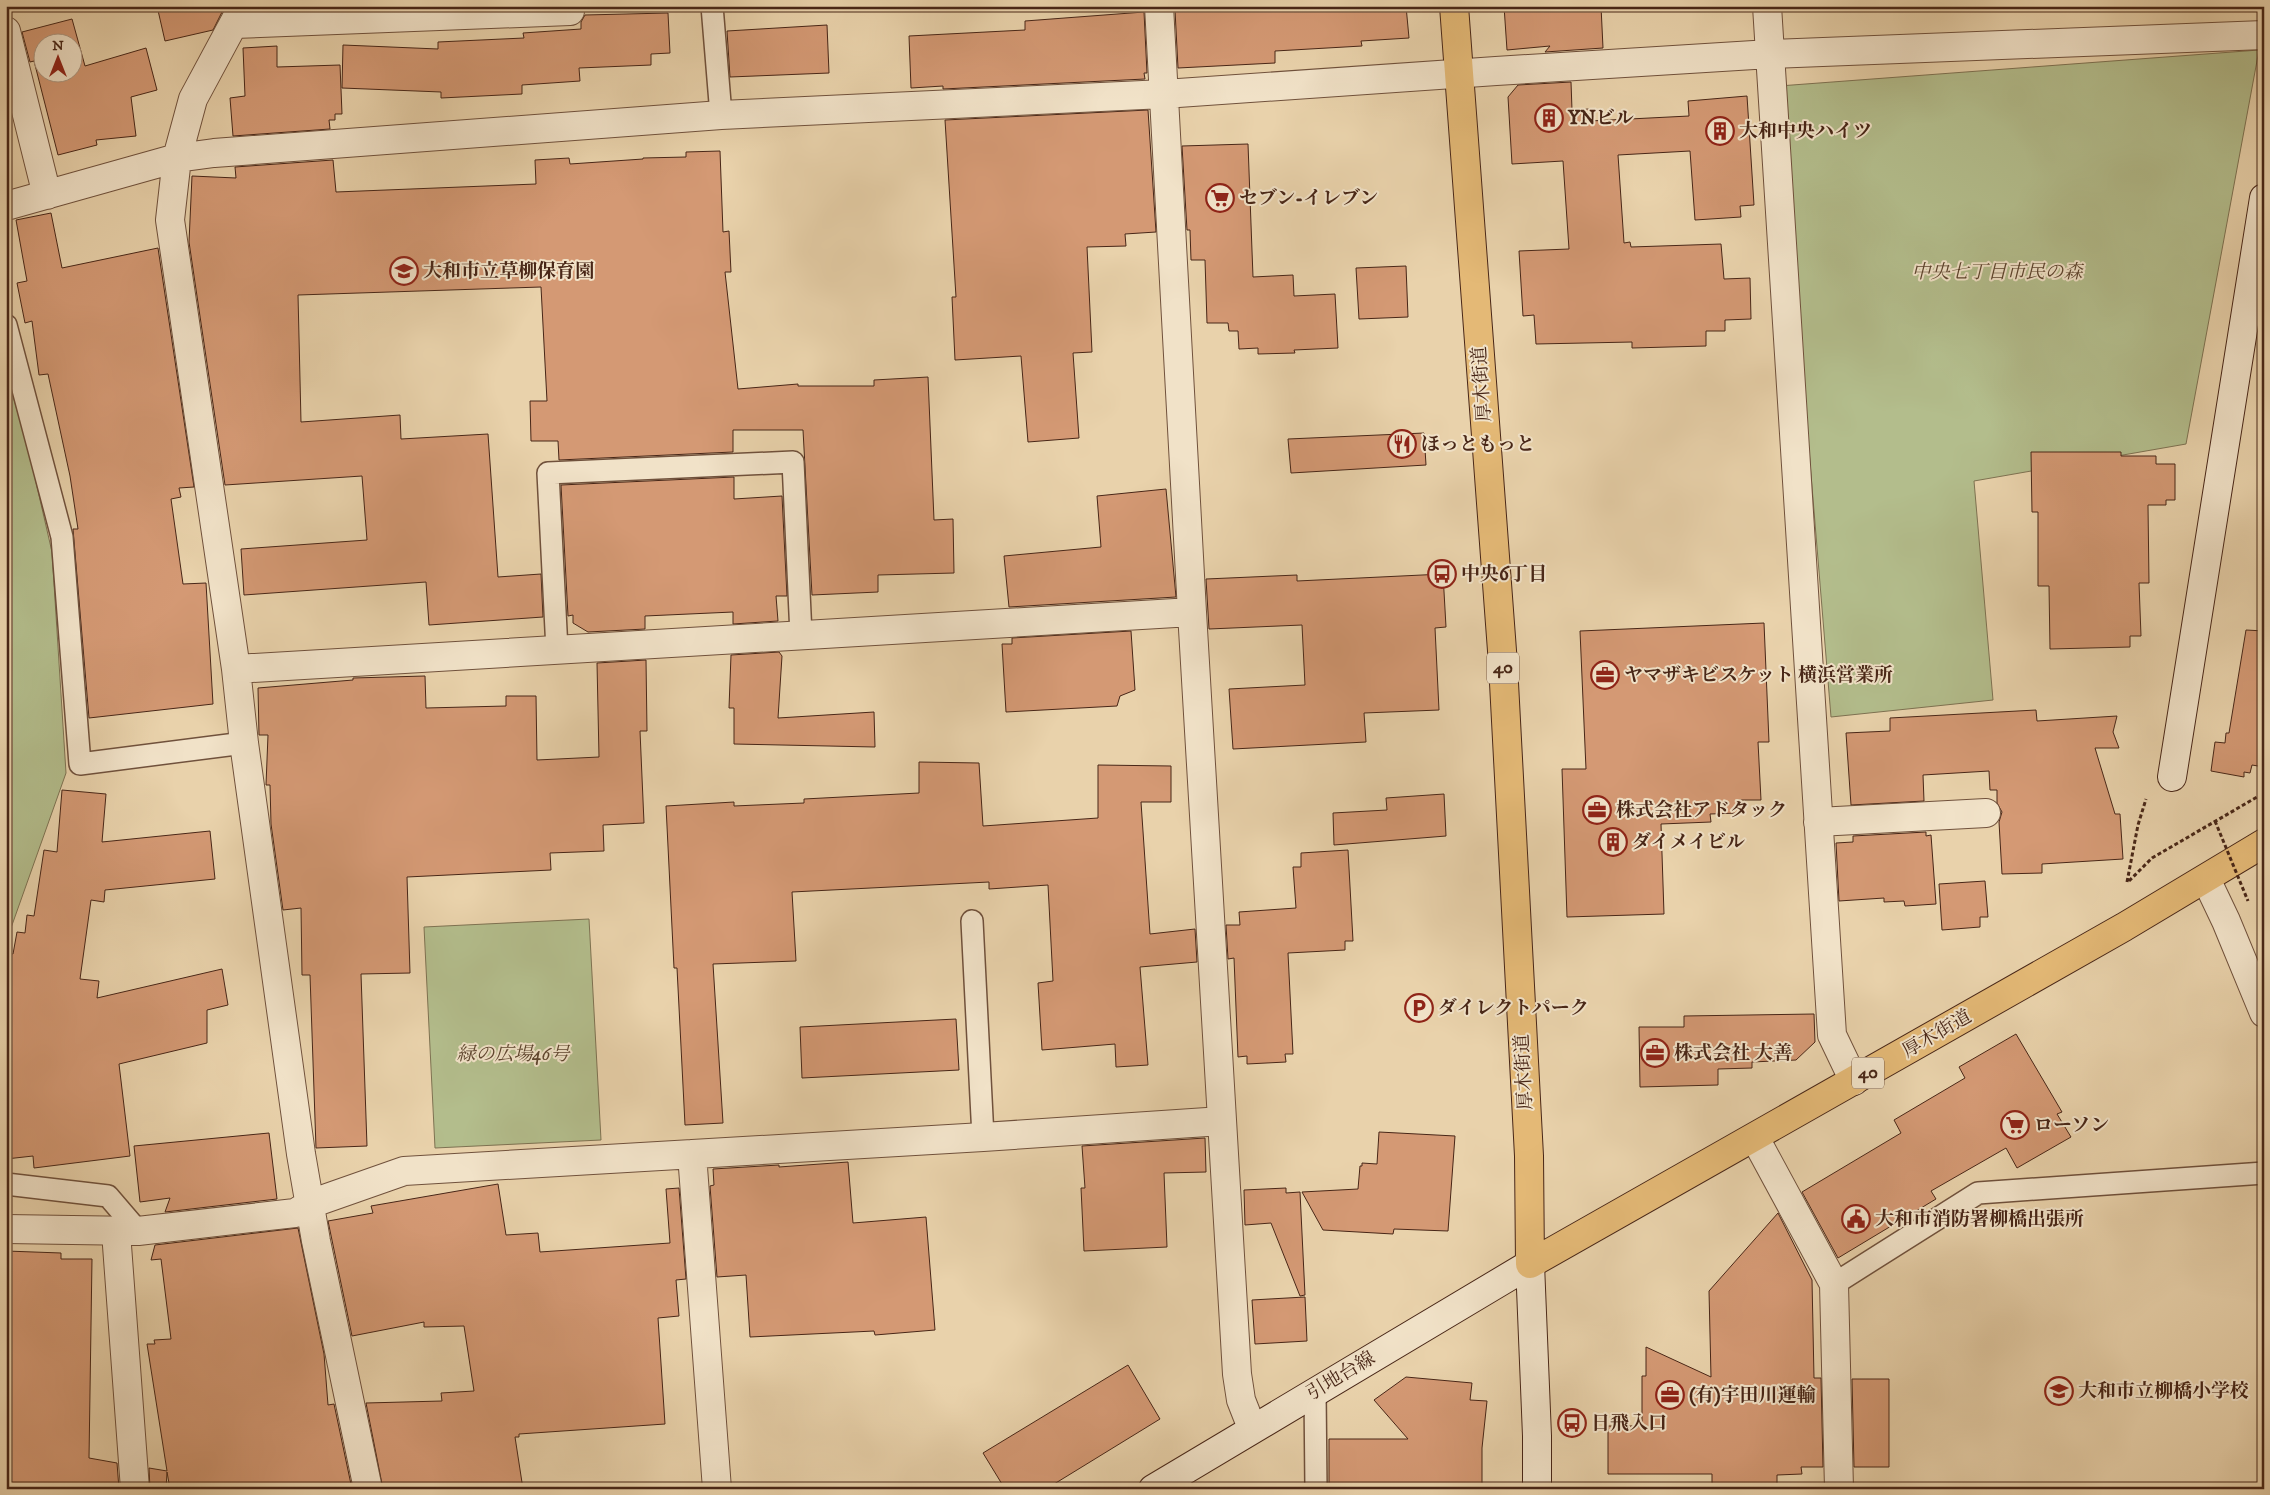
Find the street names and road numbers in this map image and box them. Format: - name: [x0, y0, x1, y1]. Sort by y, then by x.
- street label: 厚木街道: [1468, 345, 1496, 423]
- road number: 40: [1487, 652, 1519, 684]
- street label: 厚木街道: [1898, 1005, 1976, 1063]
- street label: 厚木街道: [1511, 1033, 1537, 1111]
- road number: 40: [1852, 1058, 1884, 1088]
- street label: 引地台線: [1302, 1347, 1380, 1405]

